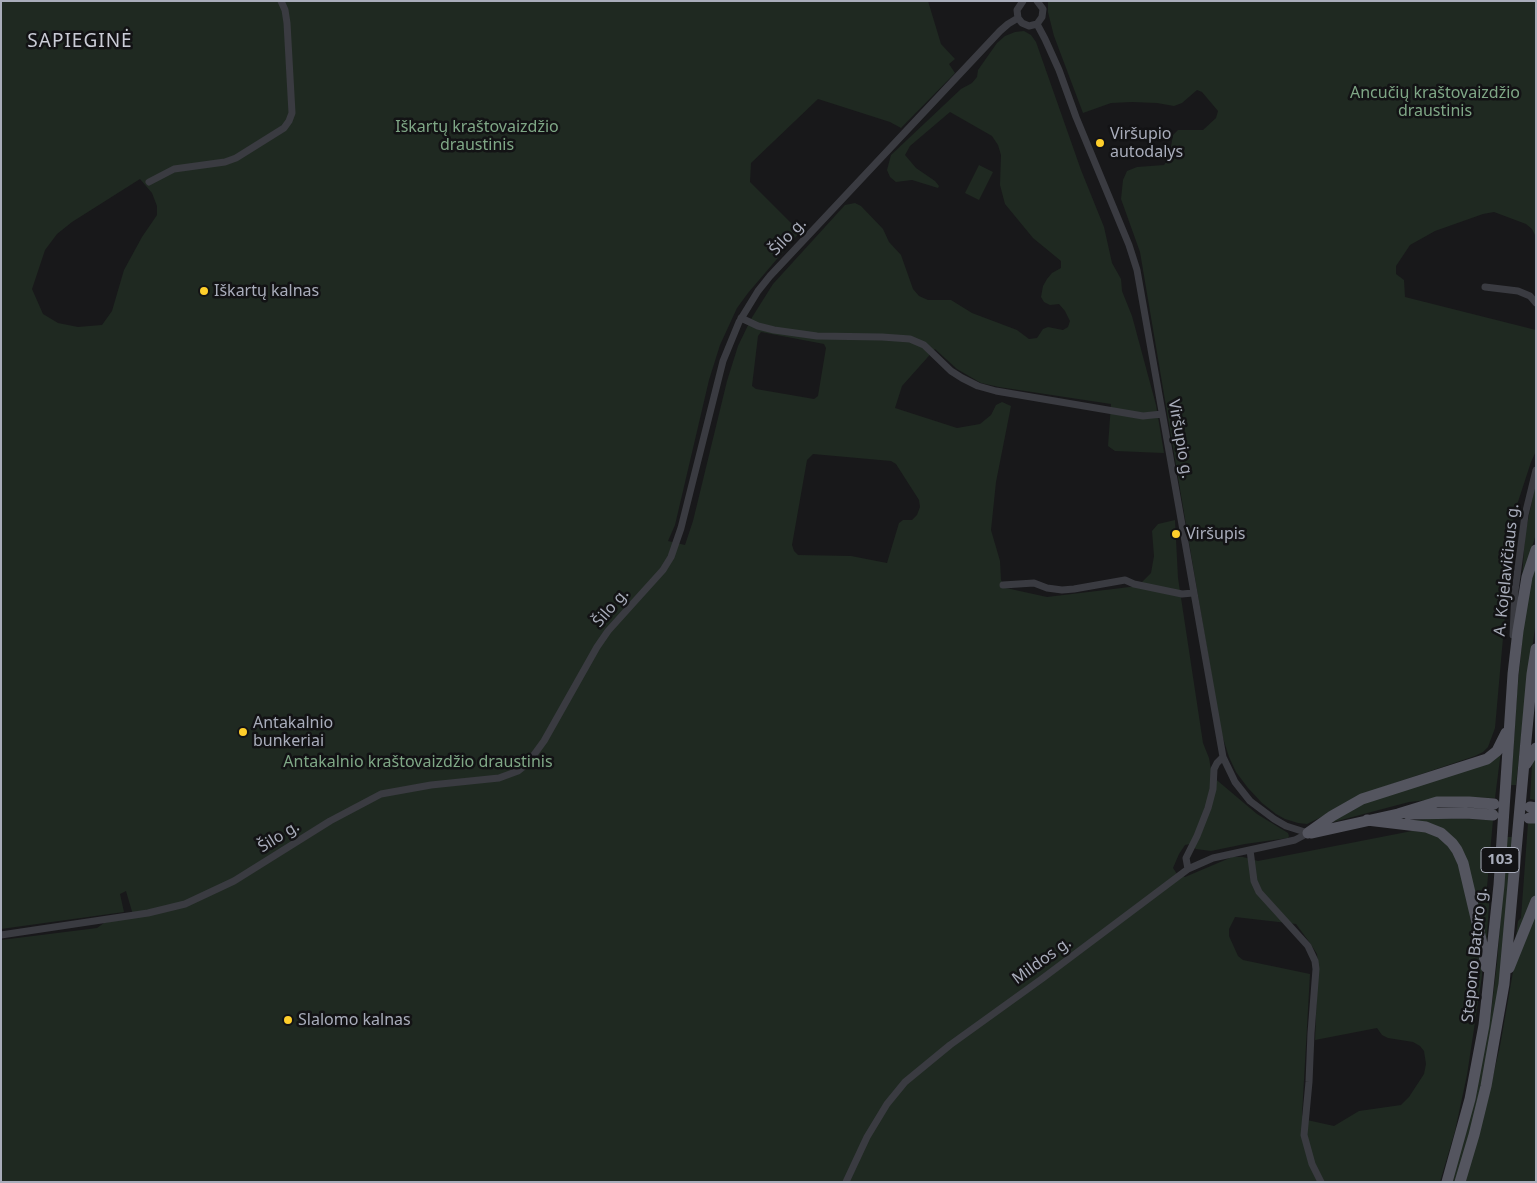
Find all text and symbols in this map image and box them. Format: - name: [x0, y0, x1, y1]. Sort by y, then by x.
- district label: SAPIEGINĖ: [26, 31, 134, 53]
- park label: Ancučių kraštovaizdžio draustinis: [1350, 83, 1520, 121]
- park label: Iškartų kraštovaizdžio draustinis: [395, 117, 559, 155]
- place label: Viršupio autodalys: [1110, 124, 1183, 162]
- marker: Viršupio autodalys: [1094, 137, 1106, 149]
- street label: Šilo g.: [765, 214, 811, 260]
- place label: Iškartų kalnas: [214, 281, 319, 301]
- marker: Iškartų kalnas: [198, 285, 210, 297]
- street label: Viršupio g.: [1164, 398, 1196, 480]
- street label: A. Kojelavičiaus g.: [1490, 503, 1524, 637]
- place label: Viršupis: [1186, 524, 1246, 544]
- marker: Viršupis: [1170, 528, 1182, 540]
- street label: Šilo g.: [589, 585, 633, 631]
- place label: Antakalnio bunkeriai: [253, 713, 333, 751]
- marker: Antakalnio bunkeriai: [237, 726, 249, 738]
- park label: Antakalnio kraštovaizdžio draustinis: [283, 752, 553, 772]
- street label: Šilo g.: [255, 817, 303, 857]
- road number: 103: [1481, 848, 1519, 872]
- street label: Stepono Batoro g.: [1458, 886, 1492, 1024]
- street label: Mildos g.: [1009, 933, 1075, 989]
- place label: Slalomo kalnas: [298, 1010, 411, 1030]
- marker: Slalomo kalnas: [282, 1014, 294, 1026]

